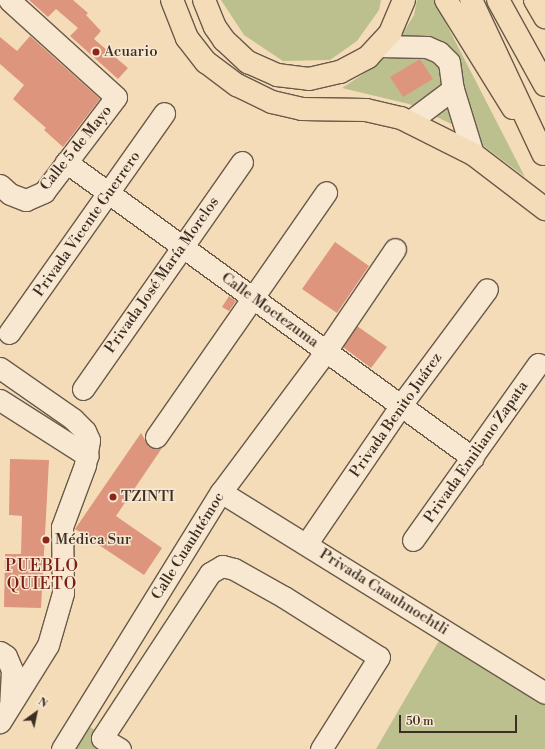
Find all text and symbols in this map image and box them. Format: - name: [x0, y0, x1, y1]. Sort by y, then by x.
- place label: Acuario: [104, 43, 158, 61]
- marker: Acuario: [91, 47, 101, 57]
- street label: Calle 5 de Mayo: [36, 102, 116, 194]
- street label: Privada Vicente Guerrero: [30, 148, 144, 300]
- street label: Privada José María Morelos: [101, 193, 223, 357]
- street label: Calle Moctezuma: [218, 269, 322, 351]
- street label: Privada Benito Juárez: [346, 349, 446, 481]
- street label: Privada Emiliano Zapata: [420, 378, 532, 526]
- place label: TZINTI: [121, 488, 174, 506]
- street label: Calle Cuauhtémoc: [148, 489, 228, 603]
- marker: TZINTI: [108, 492, 118, 502]
- place label: Médica Sur: [55, 531, 131, 549]
- marker: Médica Sur: [40, 534, 52, 546]
- street label: Privada Cuauhnochtli: [316, 545, 452, 639]
- district label: PUEBLO QUIETO: [5, 556, 79, 594]
- north arrow: [16, 693, 56, 733]
- text: N: [35, 695, 50, 711]
- scale bar: [401, 707, 519, 733]
- text: 50 m: [406, 714, 434, 729]

